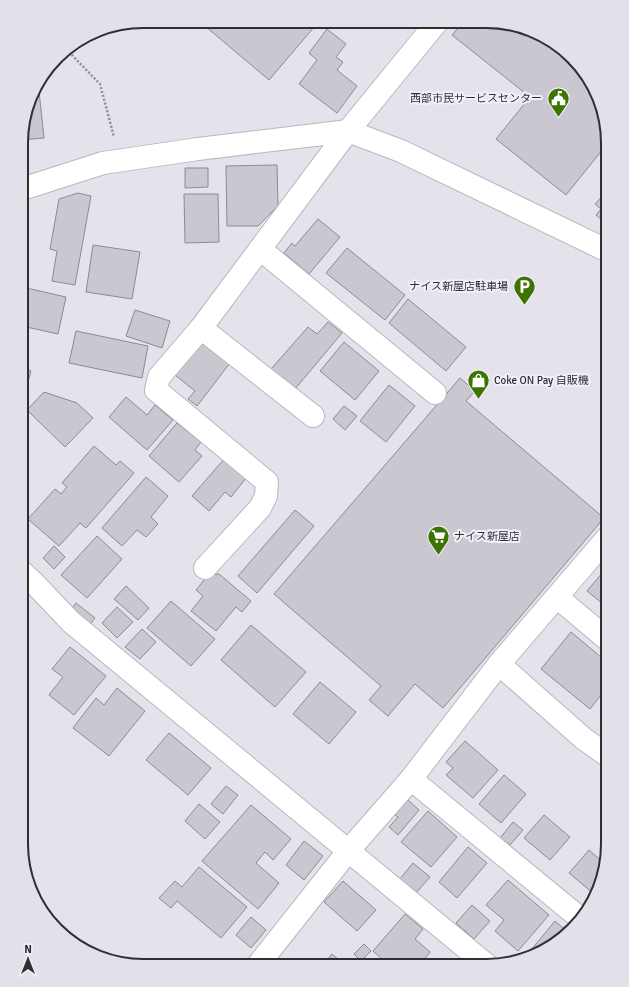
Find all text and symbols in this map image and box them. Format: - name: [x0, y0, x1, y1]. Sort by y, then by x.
- public building icon: 西部市民サービスセンター: [545, 85, 571, 118]
- place label: 西部市民サービスセンター: [410, 92, 542, 105]
- parking icon: ナイス新屋店駐車場: [511, 273, 537, 306]
- place label: ナイス新屋店駐車場: [409, 280, 508, 293]
- shop icon: Coke ON Pay 自販機: [466, 367, 492, 400]
- place label: Coke ON Pay 自販機: [494, 374, 589, 387]
- supermarket icon: ナイス新屋店: [426, 523, 452, 556]
- place label: ナイス新屋店: [454, 530, 520, 543]
- north arrow: [8, 939, 48, 979]
- text: N: [24, 943, 32, 956]

